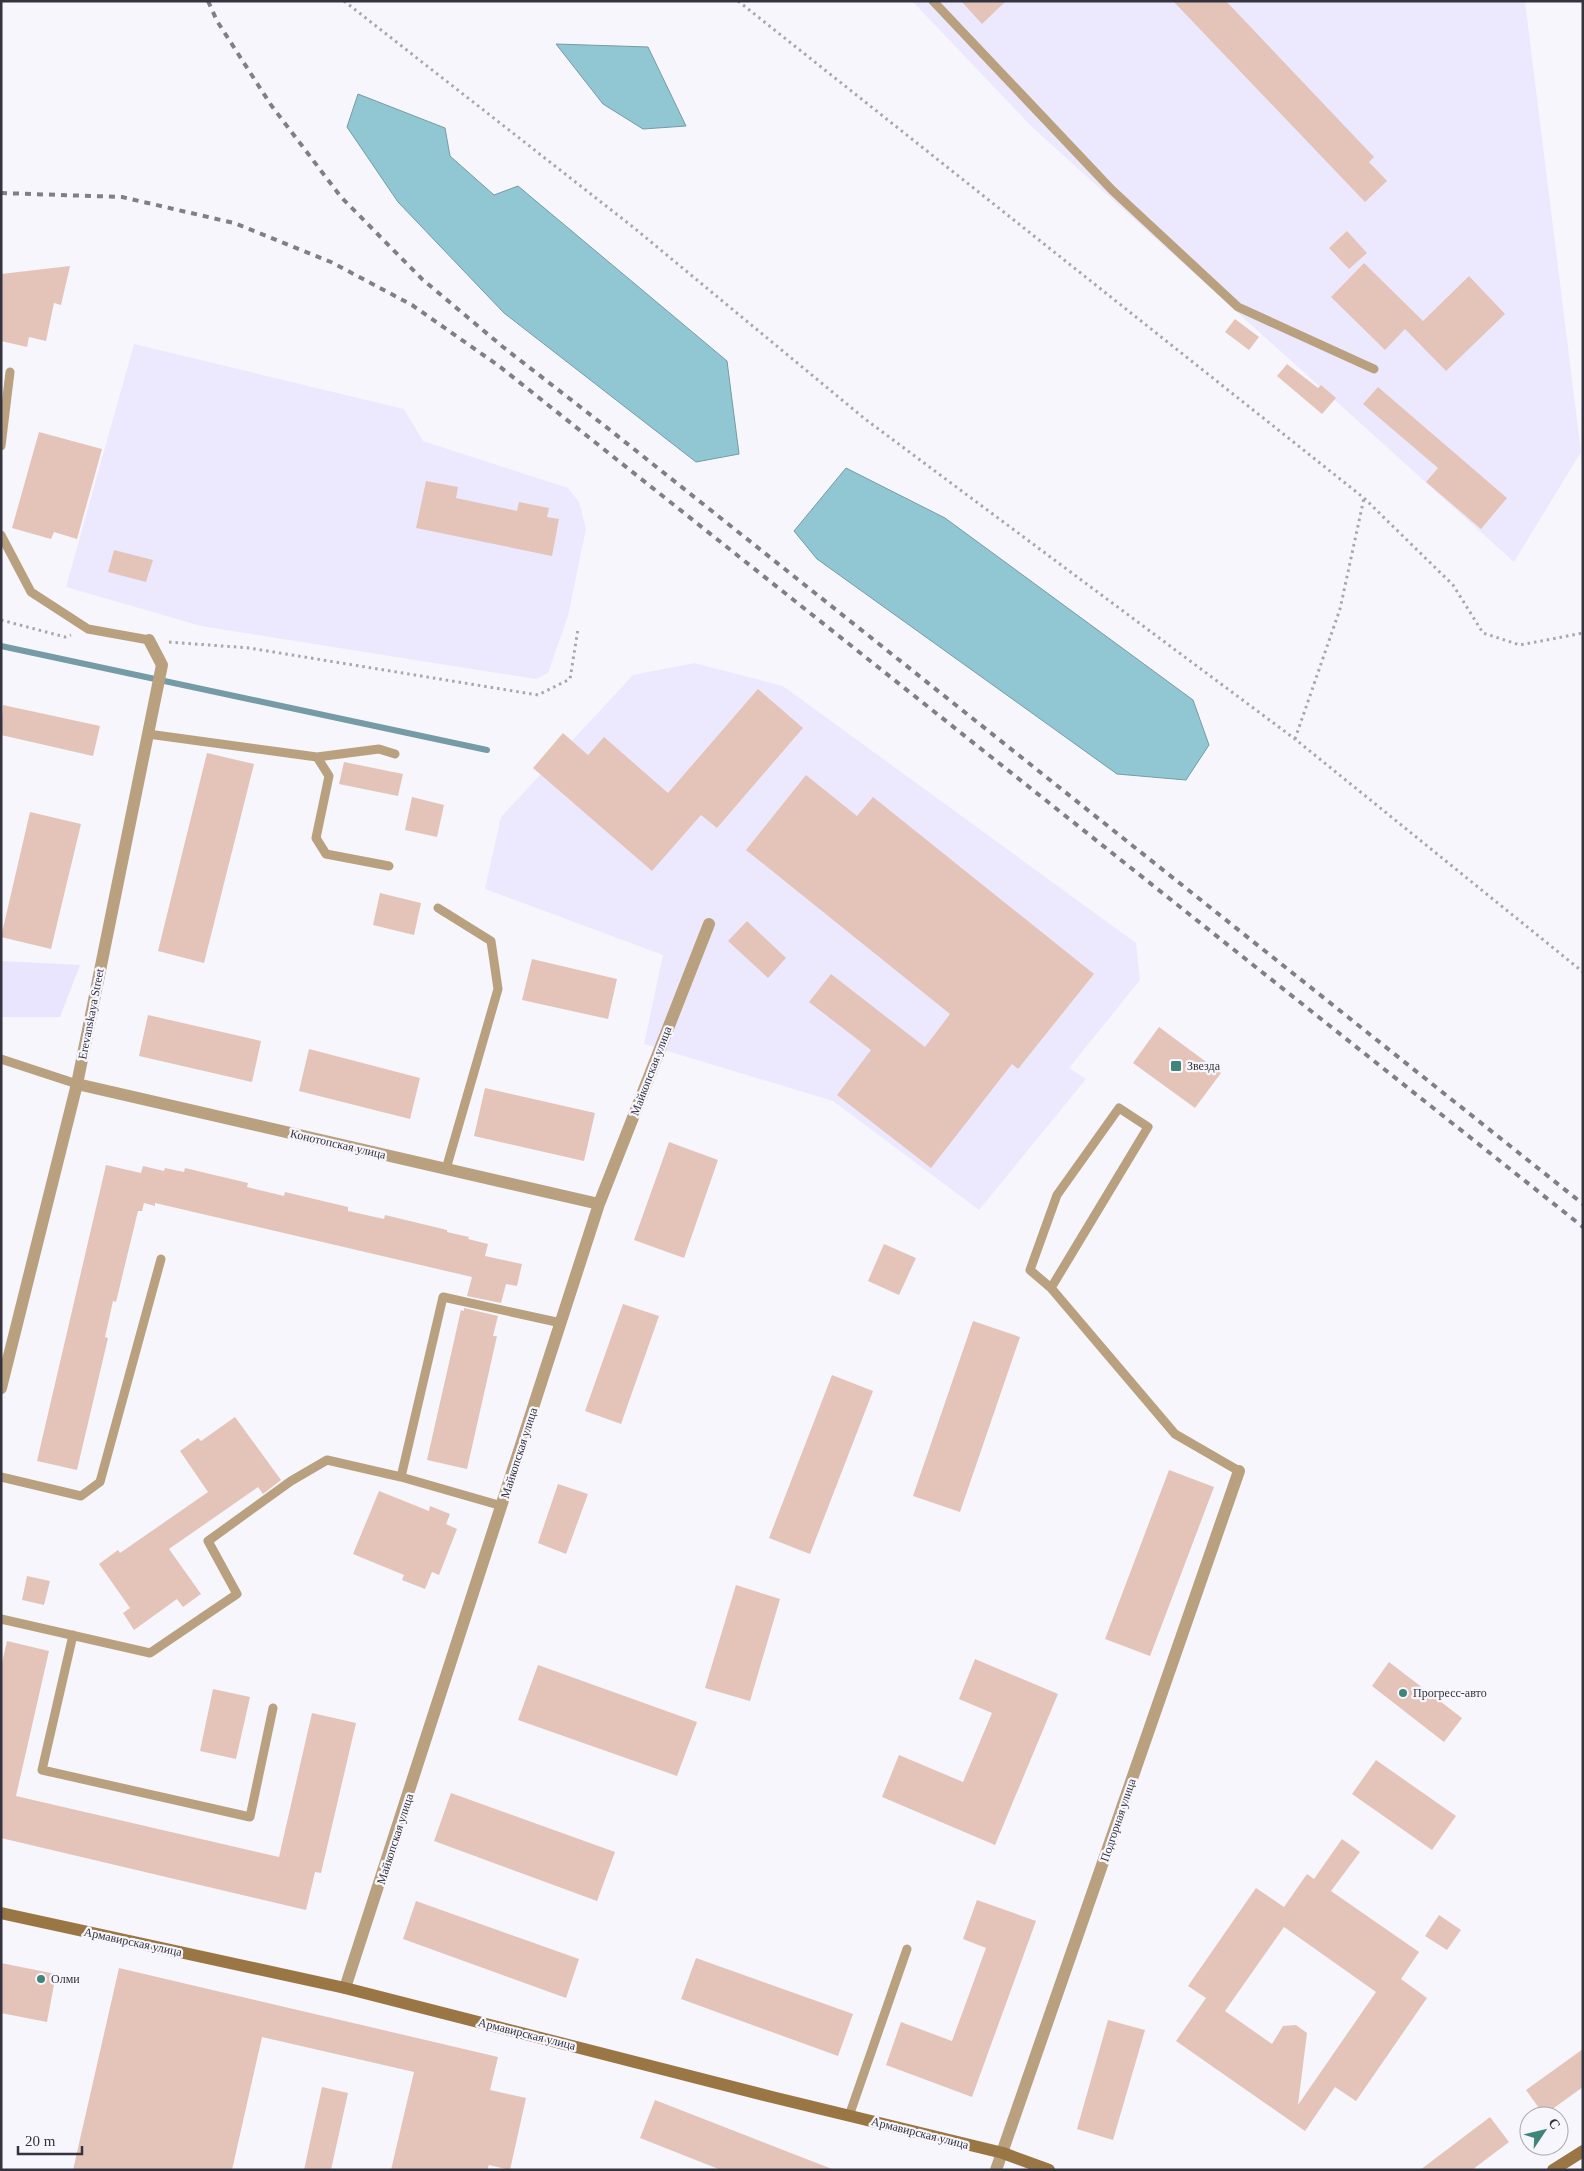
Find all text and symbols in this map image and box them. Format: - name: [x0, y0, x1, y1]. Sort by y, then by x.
- street label: Erevanskaya Street: [75, 967, 107, 1061]
- street label: Майкопская улица: [628, 1024, 675, 1118]
- marker: Звезда: [1169, 1059, 1183, 1073]
- place label: Звезда: [1187, 1059, 1221, 1073]
- street label: Конотопская улица: [289, 1126, 388, 1162]
- street label: Майкопская улица: [498, 1405, 540, 1500]
- place label: Прогресс-авто: [1413, 1686, 1487, 1700]
- marker: Прогресс-авто: [1397, 1687, 1409, 1699]
- street label: Подгорная улица: [1097, 1776, 1139, 1863]
- street label: Майкопская улица: [374, 1791, 416, 1886]
- street label: Армавирская улица: [83, 1925, 184, 1959]
- place label: Олми: [51, 1972, 80, 1986]
- marker: Олми: [35, 1973, 47, 1985]
- street label: Армавирская улица: [477, 2015, 578, 2053]
- north arrow: [1519, 2106, 1569, 2156]
- street label: Армавирская улица: [870, 2114, 971, 2152]
- text: С: [1545, 2115, 1563, 2132]
- scale bar: [18, 2124, 81, 2156]
- text: 20 m: [25, 2133, 56, 2149]

